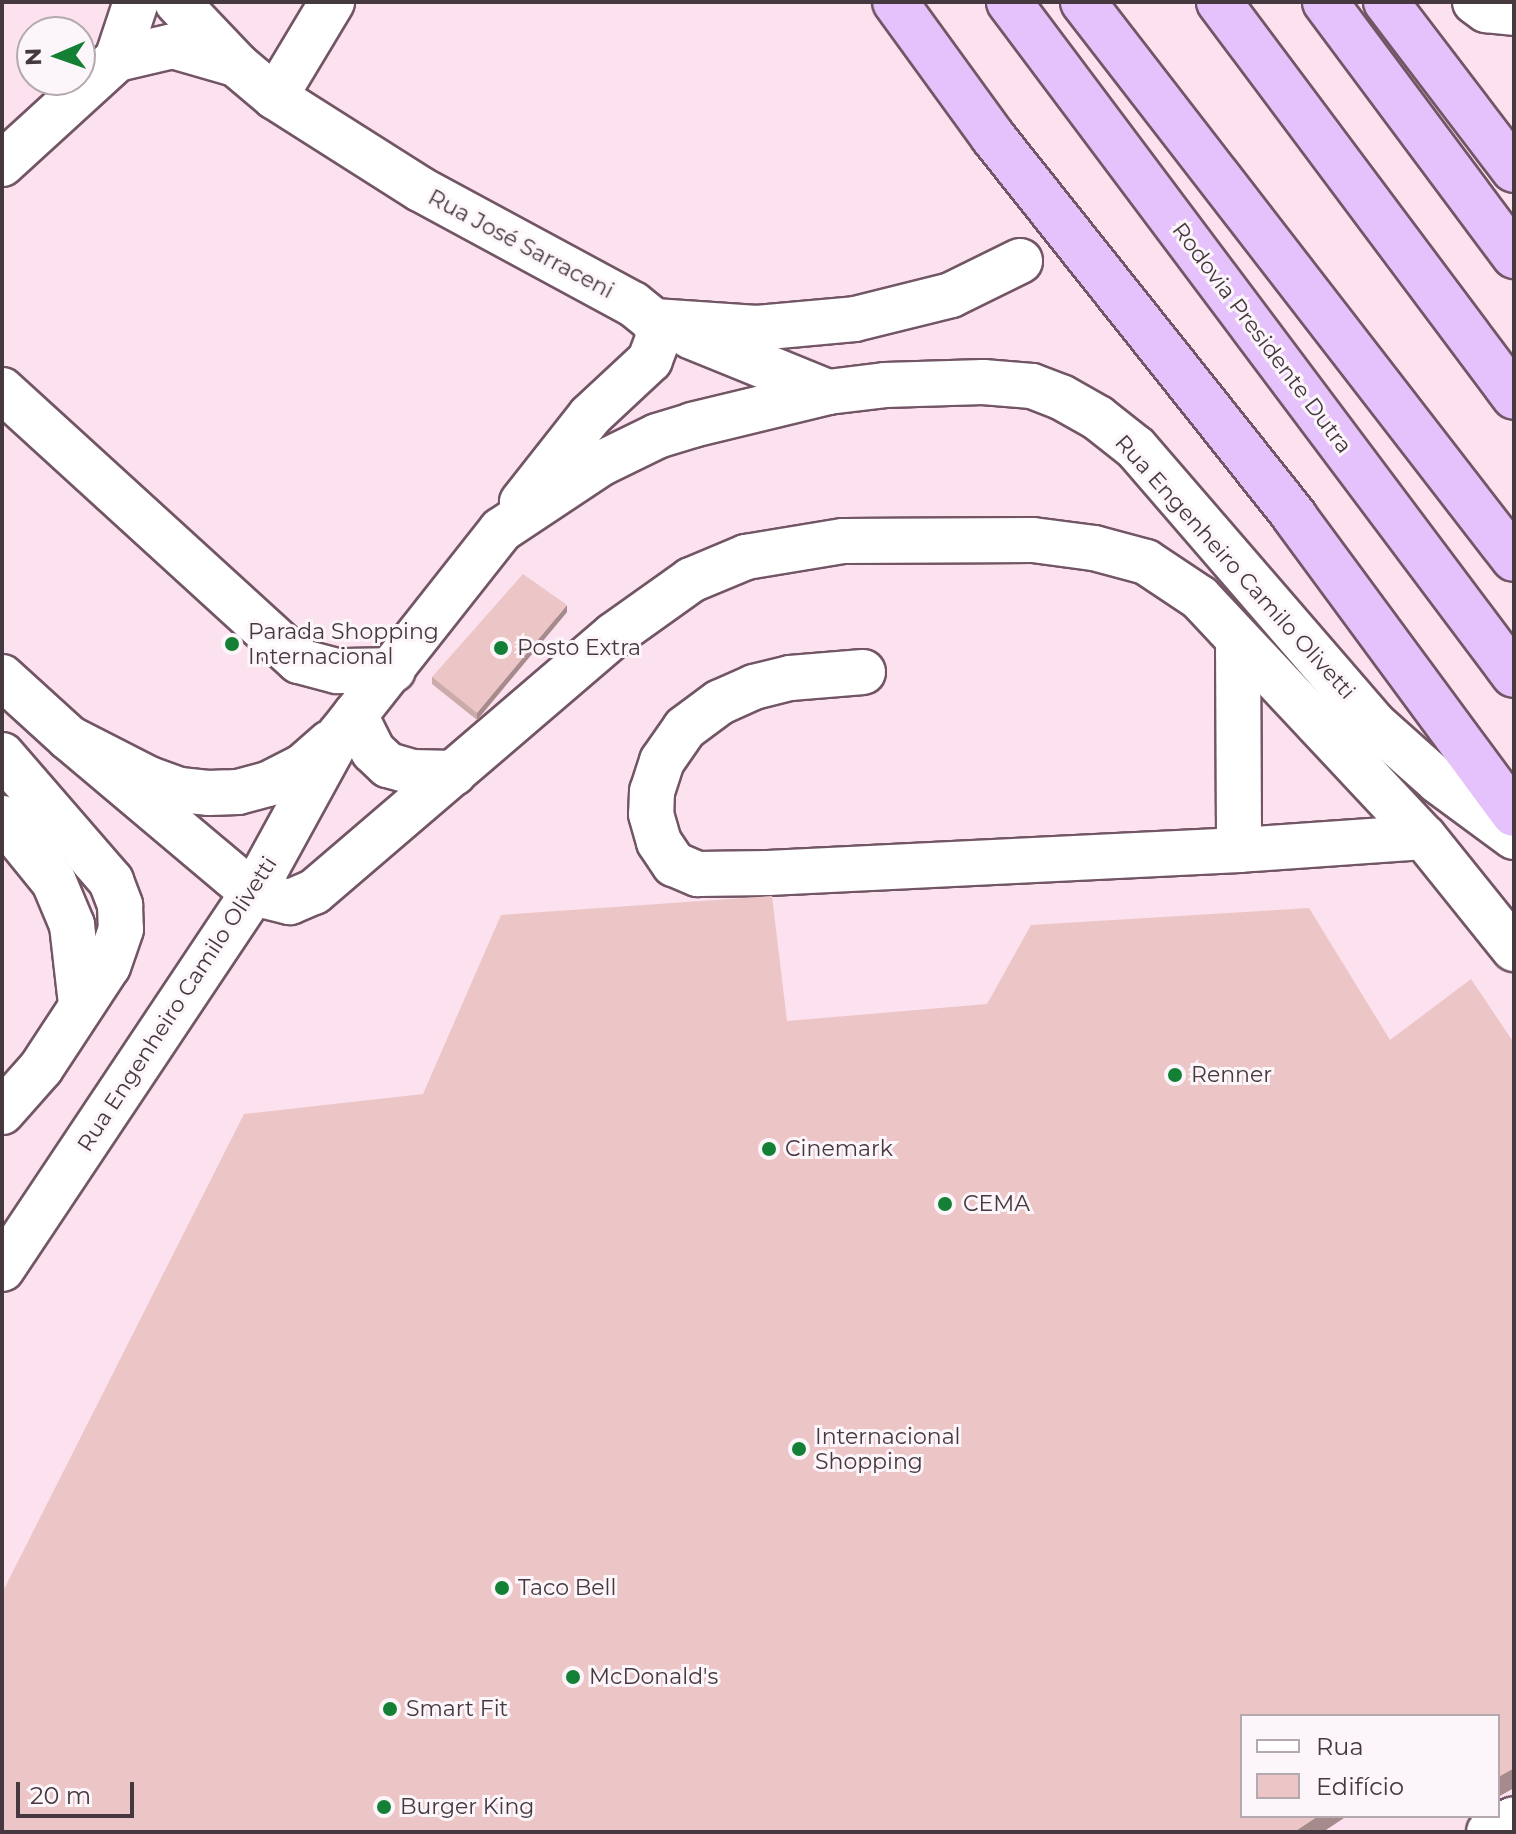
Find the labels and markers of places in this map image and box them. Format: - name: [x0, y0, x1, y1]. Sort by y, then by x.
- place label: Parada Shopping Internacional: [248, 618, 439, 670]
- marker: Parada Shopping Internacional: [223, 635, 241, 653]
- place label: Posto Extra: [517, 635, 641, 661]
- marker: Posto Extra: [492, 639, 510, 657]
- place label: Renner: [1191, 1062, 1272, 1088]
- marker: Renner: [1166, 1066, 1184, 1084]
- place label: Cinemark: [785, 1136, 893, 1162]
- marker: Cinemark: [760, 1140, 778, 1158]
- place label: CEMA: [963, 1191, 1030, 1217]
- marker: CEMA: [934, 1193, 956, 1215]
- place label: Internacional Shopping: [815, 1423, 961, 1474]
- marker: Internacional Shopping: [790, 1440, 808, 1458]
- place label: Taco Bell: [518, 1575, 616, 1601]
- marker: Taco Bell: [493, 1579, 511, 1597]
- place label: McDonald's: [589, 1664, 718, 1690]
- marker: McDonald's: [564, 1668, 582, 1686]
- place label: Smart Fit: [406, 1696, 508, 1722]
- marker: Smart Fit: [381, 1700, 399, 1718]
- place label: Burger King: [400, 1794, 534, 1820]
- marker: Burger King: [375, 1798, 393, 1816]

